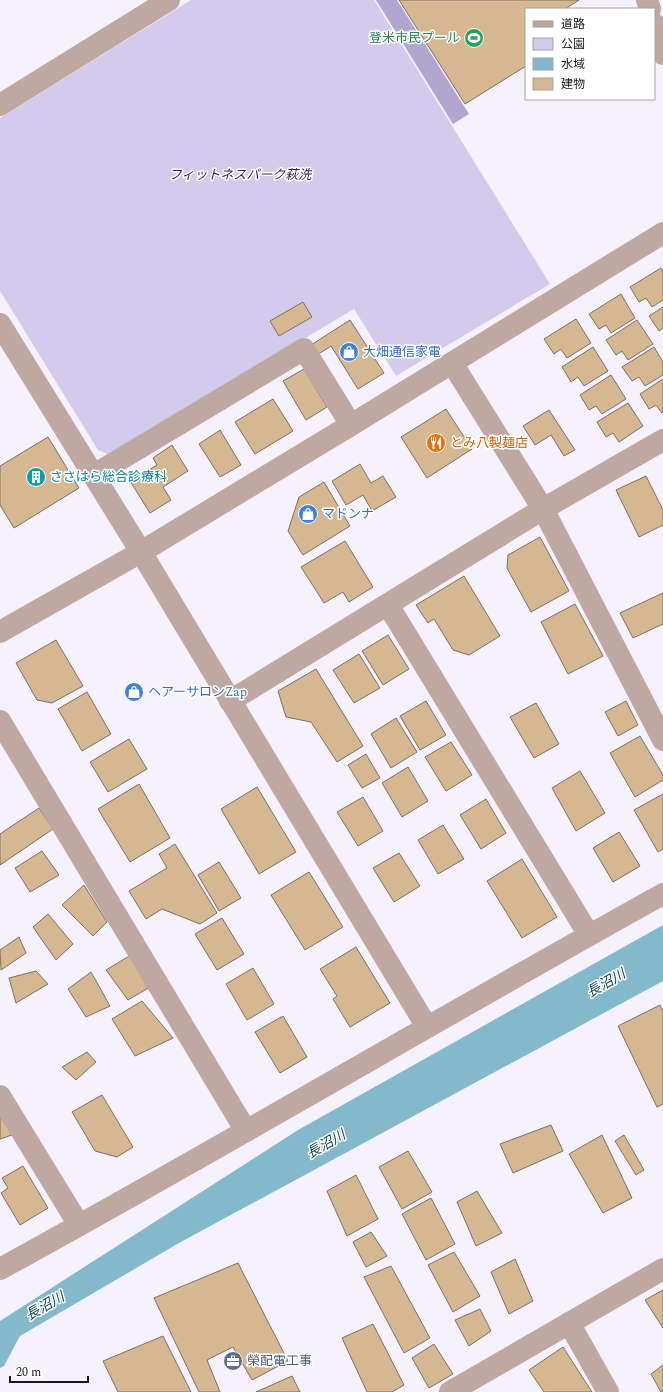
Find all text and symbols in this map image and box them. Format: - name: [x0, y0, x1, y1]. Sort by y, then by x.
- legend: [525, 8, 655, 100]
- text: 道路: [561, 15, 585, 34]
- sports icon: 登米市民プール: [463, 27, 485, 49]
- place label: 登米市民プール: [369, 28, 460, 48]
- text: 公園: [561, 35, 585, 54]
- text: 水域: [561, 55, 585, 74]
- text: 建物: [561, 75, 585, 94]
- park label: フィットネスパーク萩洗: [169, 165, 313, 185]
- shop icon: 大畑通信家電: [338, 341, 360, 363]
- place label: 大畑通信家電: [363, 342, 441, 362]
- restaurant icon: とみ八製麺店: [425, 432, 447, 454]
- place label: とみ八製麺店: [450, 433, 528, 453]
- building icon: ささはら総合診療科: [25, 466, 47, 488]
- place label: ささはら総合診療科: [50, 467, 167, 487]
- shop icon: マドンナ: [297, 503, 319, 525]
- place label: マドンナ: [322, 504, 374, 524]
- shop icon: ヘアーサロンZap: [123, 681, 145, 703]
- place label: ヘアーサロンZap: [148, 682, 247, 702]
- water label: 長沼川: [583, 962, 631, 1003]
- water label: 長沼川: [303, 1123, 351, 1164]
- water label: 長沼川: [22, 1285, 70, 1326]
- office icon: 榮配電工事: [222, 1350, 244, 1372]
- place label: 榮配電工事: [247, 1351, 312, 1371]
- scale bar: [10, 1358, 88, 1384]
- text: 20 m: [16, 1363, 41, 1382]

